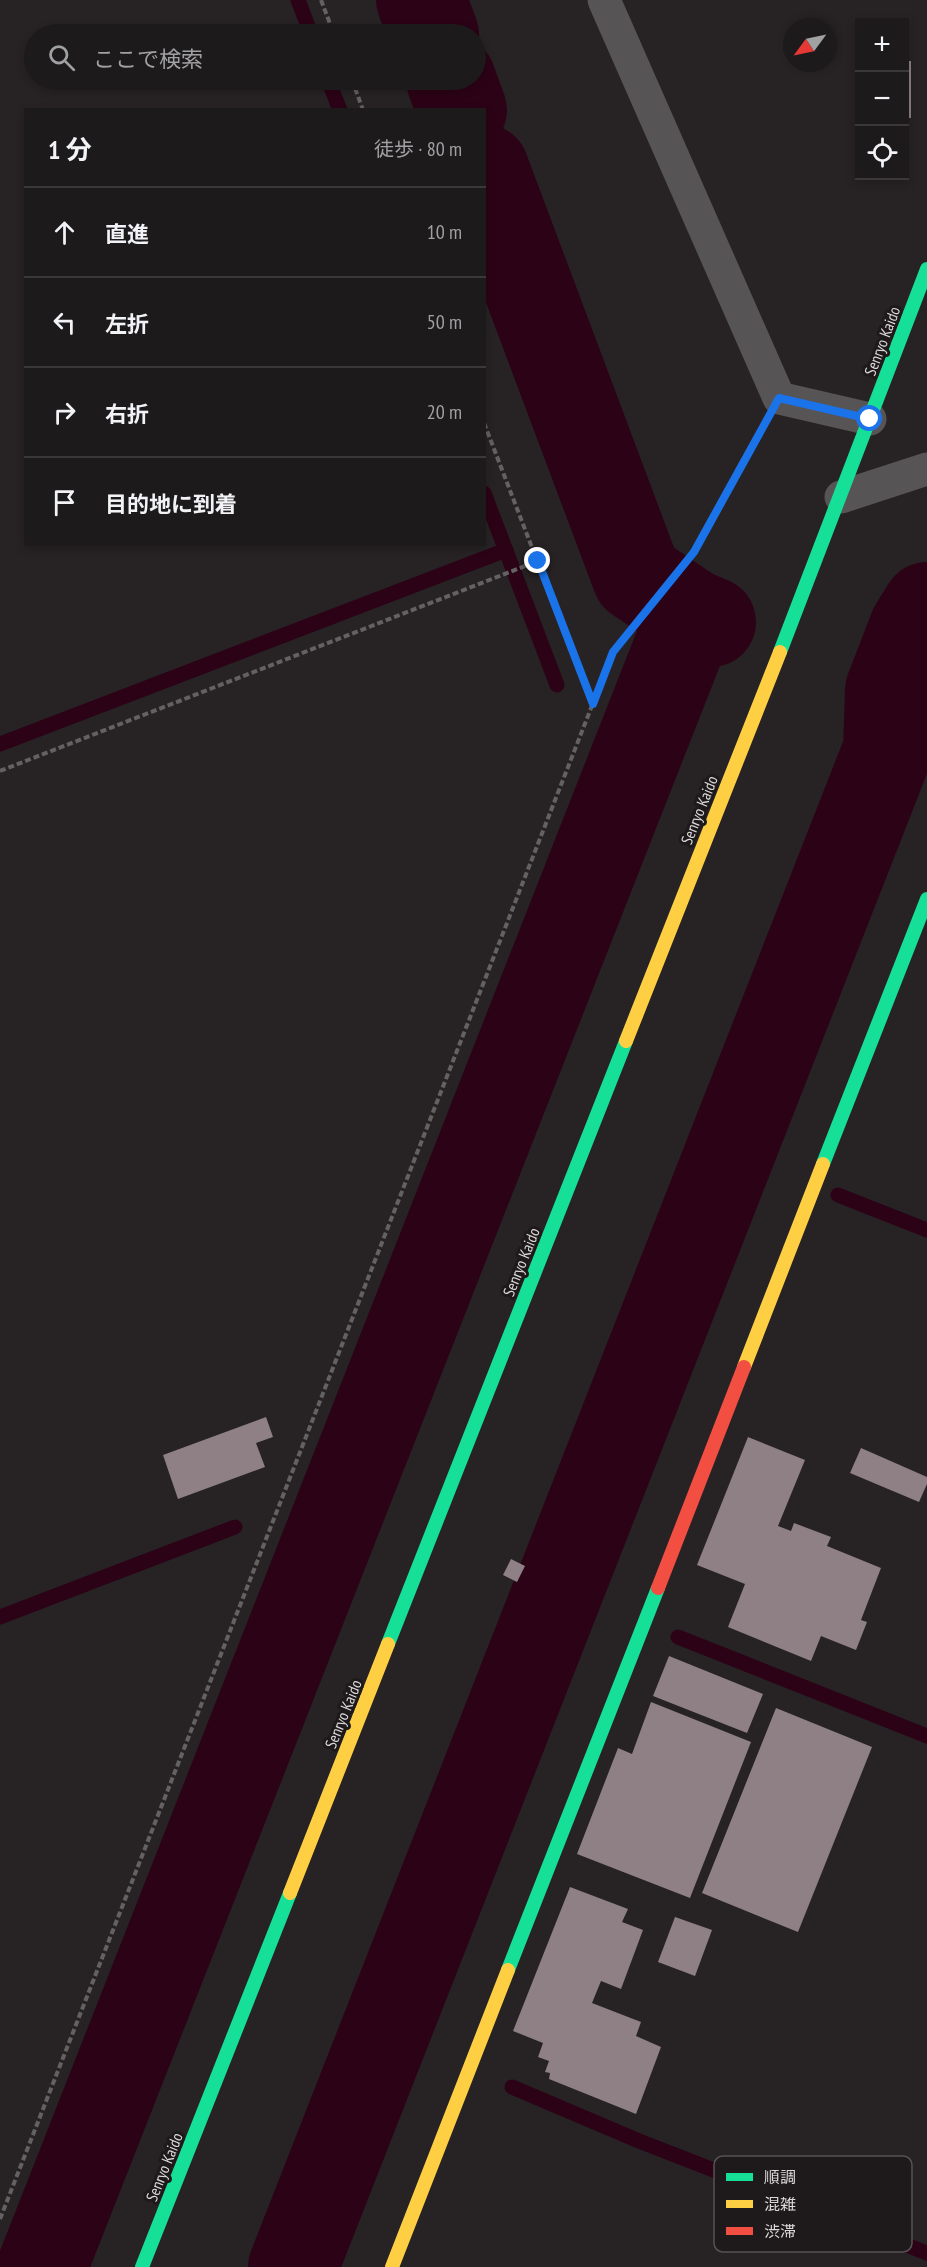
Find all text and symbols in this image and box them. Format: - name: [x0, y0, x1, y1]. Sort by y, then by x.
- north arrow: [783, 18, 837, 72]
- map controls: [855, 18, 909, 180]
- button: +: [855, 18, 909, 72]
- search box: [24, 24, 486, 90]
- icon: search: [45, 41, 78, 74]
- text: ここで検索: [93, 45, 203, 73]
- button: −: [855, 72, 909, 126]
- button: locate: [855, 126, 909, 180]
- text: 1 分: [48, 133, 92, 166]
- text: 徒歩 · 80 m: [374, 136, 462, 162]
- icon: ahead: [48, 216, 81, 249]
- text: 10 m: [427, 219, 462, 245]
- text: 直進: [105, 220, 149, 248]
- street label: Senryo Kaido: [860, 304, 904, 378]
- icon: left: [48, 306, 81, 339]
- text: 50 m: [427, 309, 462, 335]
- text: 左折: [105, 310, 149, 338]
- icon: right: [48, 396, 81, 429]
- text: 20 m: [427, 399, 462, 425]
- text: 右折: [105, 400, 149, 428]
- route start: [856, 405, 882, 431]
- icon: arrive: [48, 486, 81, 519]
- text: 目的地に到着: [105, 490, 237, 518]
- route end: [524, 547, 550, 573]
- street label: Senryo Kaido: [676, 773, 722, 847]
- street label: Senryo Kaido: [498, 1225, 544, 1299]
- street label: Senryo Kaido: [320, 1677, 366, 1751]
- street label: Senryo Kaido: [141, 2130, 187, 2204]
- legend: [714, 2156, 912, 2252]
- text: 順調: [764, 2167, 796, 2187]
- text: 混雑: [764, 2194, 796, 2214]
- text: 渋滞: [764, 2221, 796, 2241]

